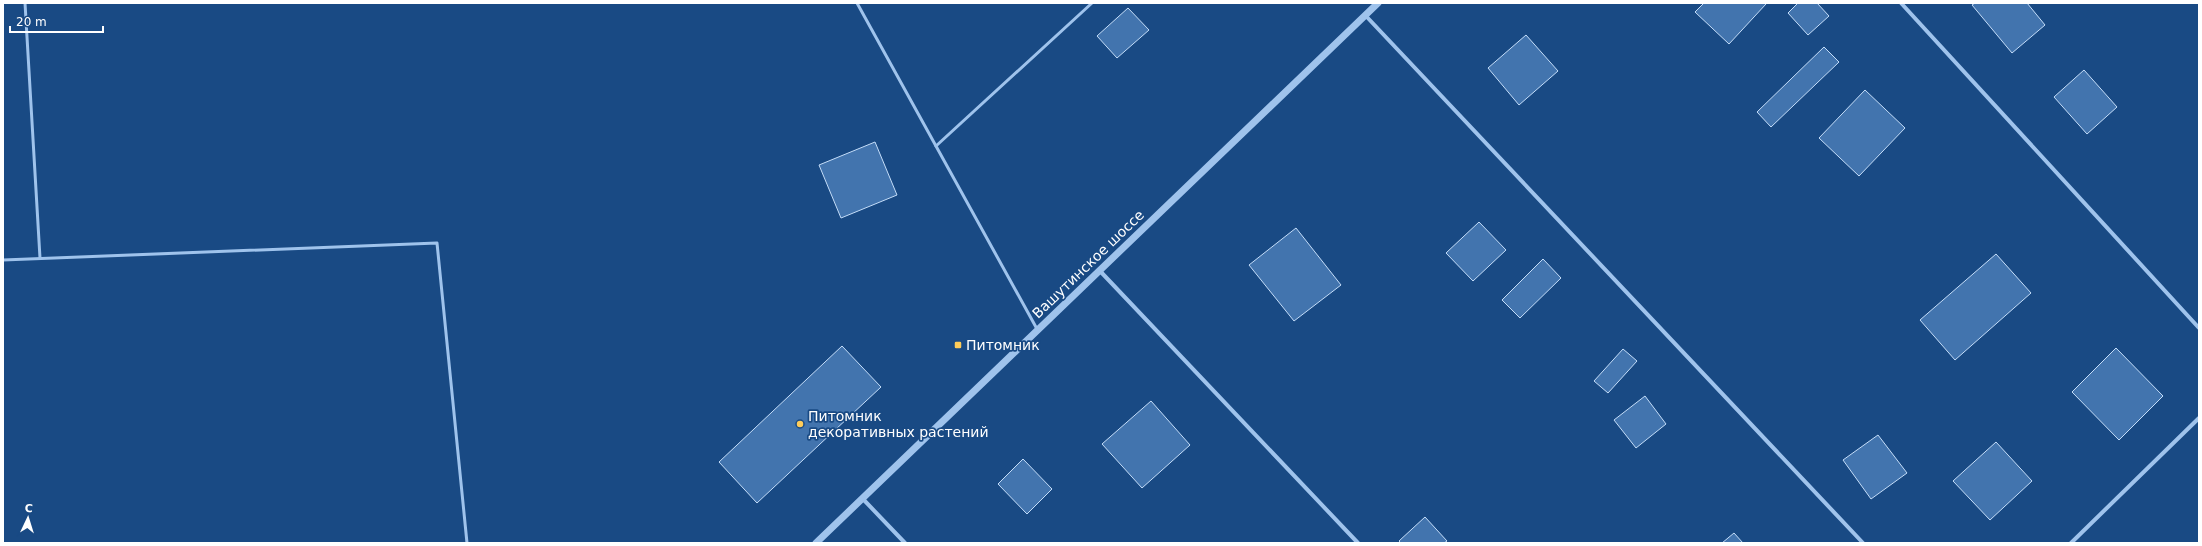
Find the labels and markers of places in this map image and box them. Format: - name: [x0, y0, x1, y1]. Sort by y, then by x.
- place label: Питомник: [966, 337, 1040, 353]
- marker: Питомник: [953, 340, 963, 350]
- place label: Питомник декоративных растений: [808, 408, 989, 440]
- marker: Питомник декоративных растений: [795, 419, 805, 429]

